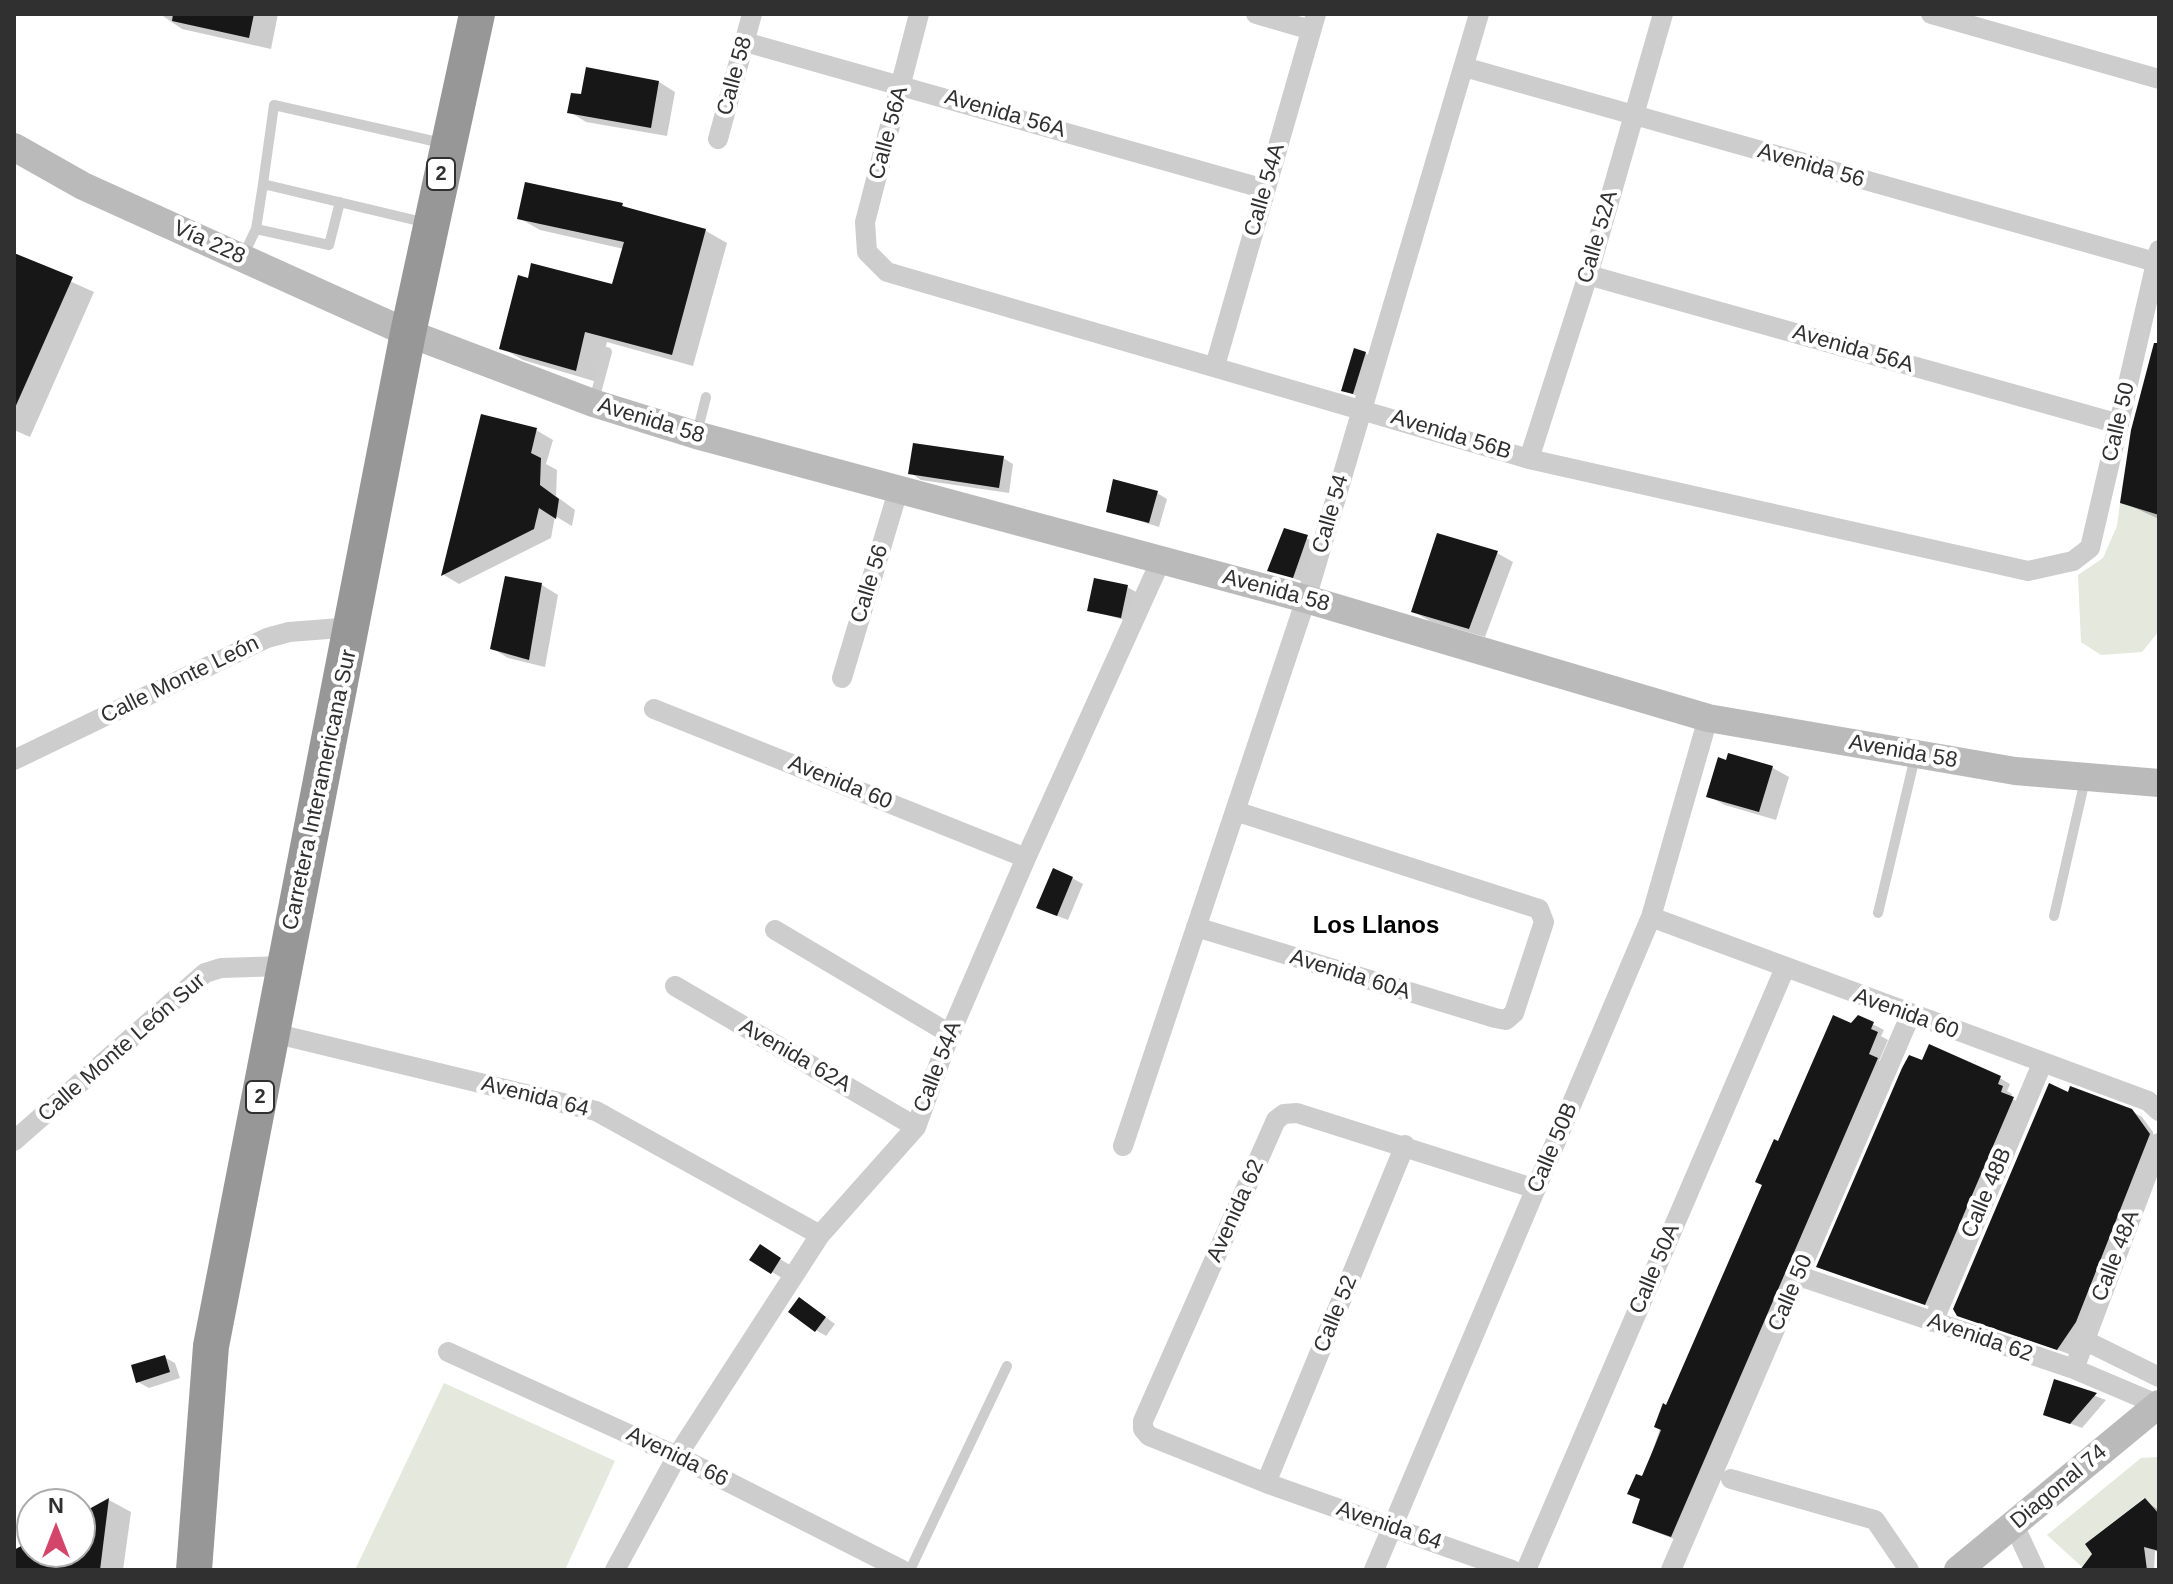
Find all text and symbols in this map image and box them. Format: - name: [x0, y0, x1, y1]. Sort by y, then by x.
- street label: Calle 58: [712, 34, 758, 118]
- street label: Calle 56A: [864, 84, 914, 182]
- street label: Avenida 56A: [942, 84, 1068, 144]
- street label: Avenida 56: [1755, 138, 1867, 194]
- street label: Calle 54A: [1239, 141, 1291, 239]
- road number: 2: [427, 158, 455, 190]
- street label: Calle 52A: [1572, 188, 1624, 286]
- street label: Vía 228: [169, 216, 249, 270]
- street label: Avenida 56A: [1790, 319, 1916, 379]
- street label: Calle 50: [2097, 380, 2141, 464]
- street label: Avenida 58: [595, 392, 707, 450]
- street label: Avenida 56B: [1388, 404, 1514, 466]
- street label: Calle 54: [1307, 472, 1355, 556]
- street label: Calle 56: [846, 542, 894, 626]
- street label: Avenida 58: [1220, 564, 1332, 618]
- street label: Calle Monte León: [97, 630, 263, 730]
- street label: Carretera Interamericana Sur: [277, 647, 363, 933]
- street label: Avenida 58: [1847, 729, 1959, 775]
- street label: Avenida 60: [784, 750, 896, 816]
- district label: Los Llanos: [1313, 912, 1439, 940]
- street label: Avenida 60A: [1287, 944, 1413, 1006]
- street label: Calle Monte León Sur: [33, 968, 211, 1128]
- street label: Avenida 60: [1850, 983, 1962, 1045]
- street label: Avenida 62A: [735, 1013, 855, 1099]
- street label: Calle 54A: [909, 1018, 967, 1116]
- street label: Avenida 64: [479, 1071, 591, 1123]
- road number: 2: [246, 1081, 274, 1113]
- street label: Calle 50B: [1522, 1099, 1584, 1197]
- street label: Calle 48B: [1956, 1144, 2018, 1242]
- street label: Avenida 62: [1202, 1156, 1270, 1266]
- street label: Calle 48A: [2087, 1207, 2145, 1305]
- street label: Calle 50A: [1624, 1220, 1686, 1318]
- street label: Calle 50: [1763, 1251, 1819, 1335]
- street label: Calle 52: [1309, 1272, 1363, 1356]
- street label: Avenida 62: [1924, 1308, 2036, 1368]
- street label: Avenida 66: [622, 1421, 732, 1493]
- street label: Diagonal 74: [2006, 1439, 2112, 1535]
- north arrow: [16, 1488, 96, 1568]
- text: N: [48, 1493, 64, 1518]
- street label: Avenida 64: [1333, 1496, 1445, 1556]

